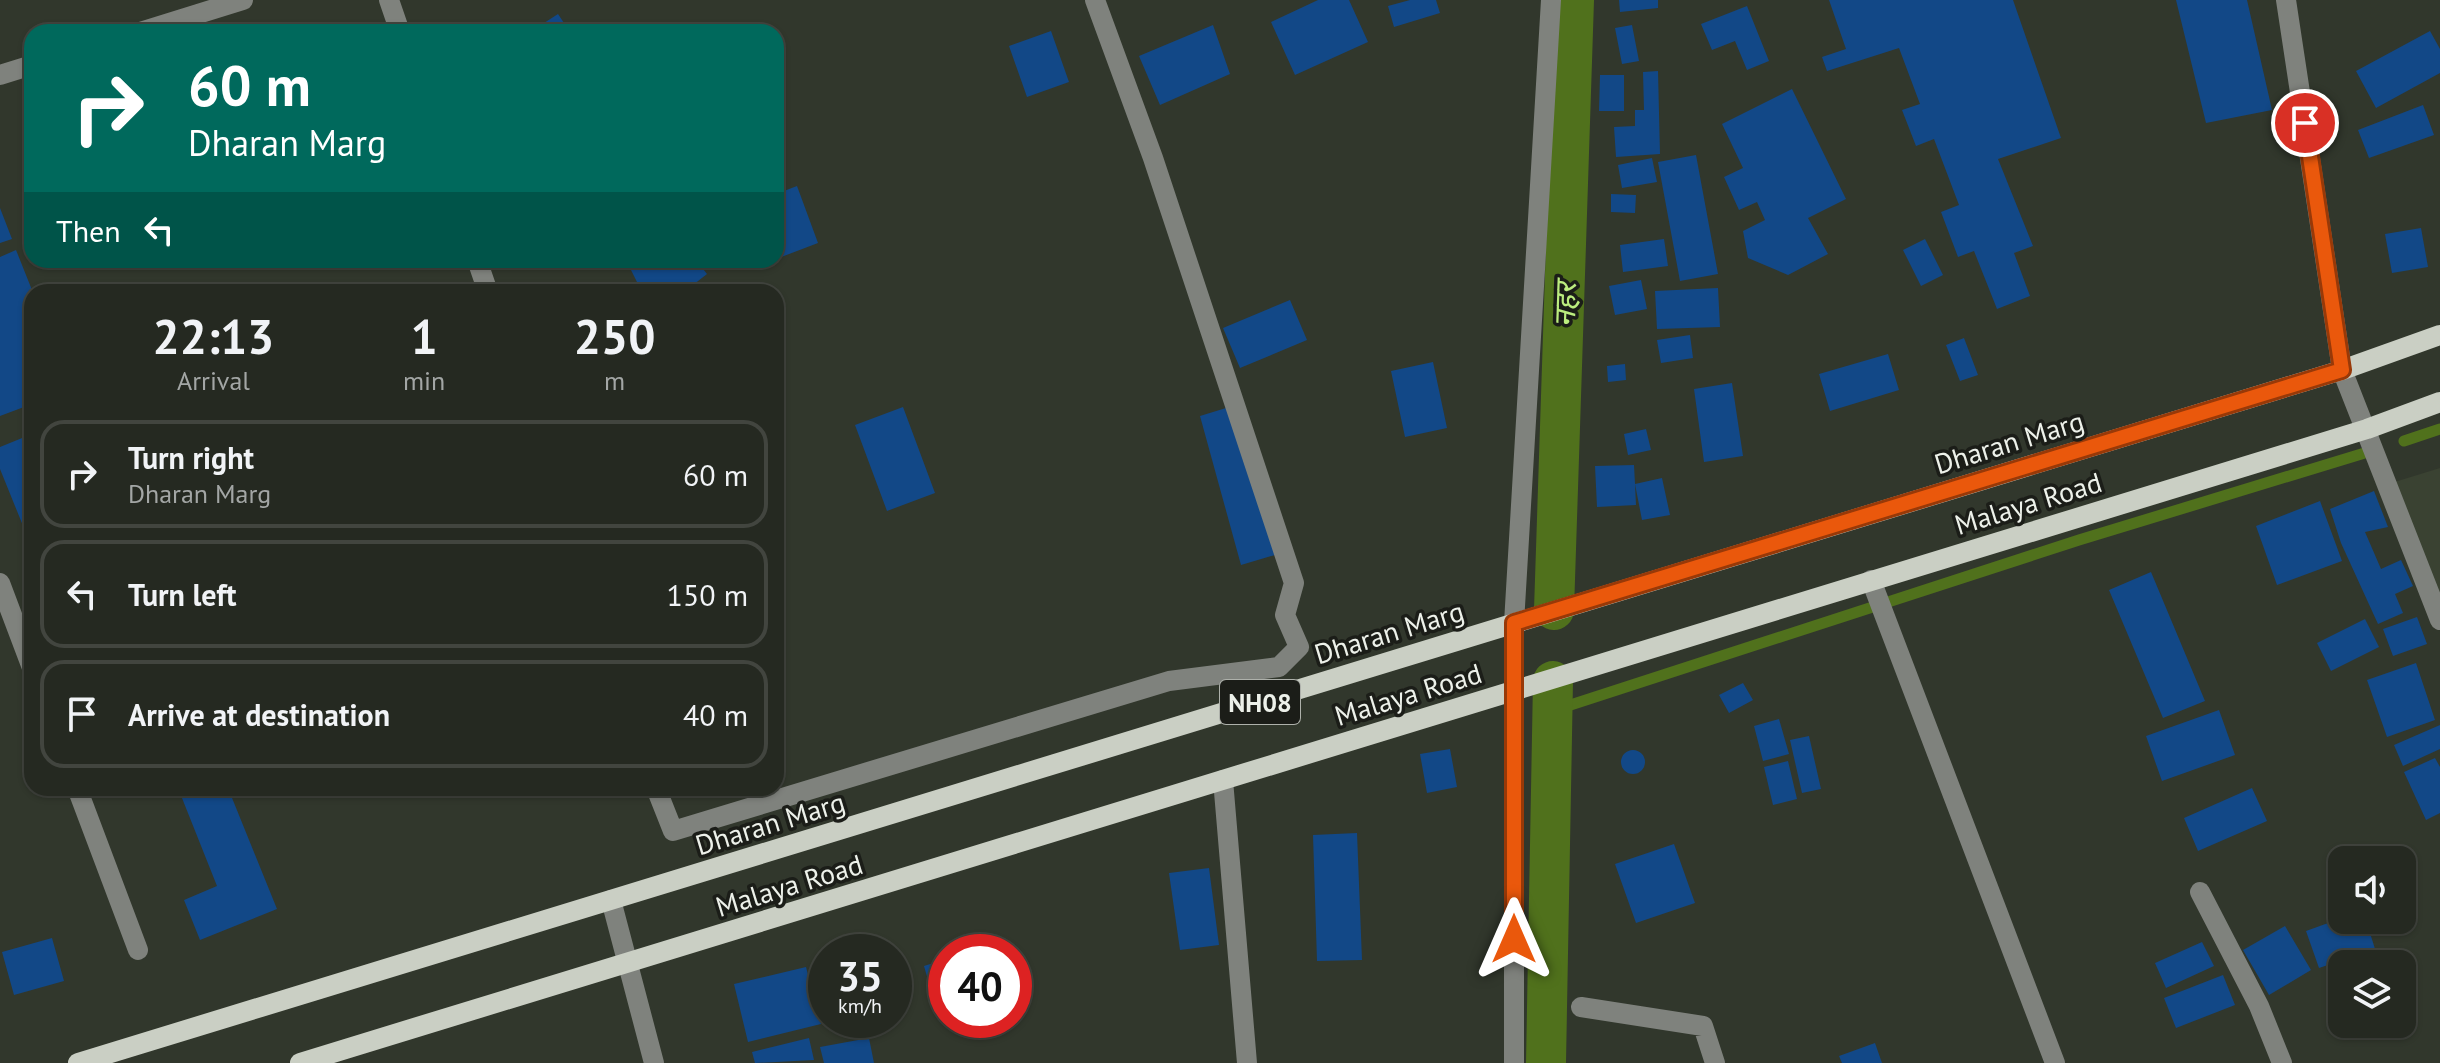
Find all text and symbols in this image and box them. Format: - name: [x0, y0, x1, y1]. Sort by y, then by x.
- text: 60 m: [188, 49, 311, 121]
- icon: right: [56, 56, 160, 160]
- pin: [2271, 89, 2339, 157]
- icon: arrive: [2283, 101, 2327, 145]
- text: Dharan Marg: [188, 119, 386, 166]
- icon: left: [137, 208, 181, 252]
- text: Then: [56, 211, 121, 250]
- water label: नहर: [1544, 276, 1584, 328]
- text: 22:13: [153, 305, 274, 367]
- text: 1: [410, 305, 438, 367]
- text: 250: [574, 305, 655, 367]
- text: Arrival: [177, 364, 250, 397]
- text: min: [403, 364, 445, 397]
- text: m: [604, 364, 625, 397]
- street label: Dharan Marg: [1930, 402, 2088, 482]
- text: Turn right: [128, 438, 254, 477]
- icon: right: [60, 452, 104, 496]
- text: 60 m: [683, 455, 748, 494]
- street label: Malaya Road: [1950, 463, 2106, 543]
- text: Dharan Marg: [128, 477, 271, 510]
- icon: left: [60, 572, 104, 616]
- text: Turn left: [128, 575, 236, 614]
- text: 150 m: [667, 575, 748, 614]
- street label: Dharan Marg: [1310, 592, 1468, 672]
- street label: Malaya Road: [1330, 654, 1486, 734]
- road number: NH08: [1220, 680, 1300, 724]
- icon: arrive: [60, 692, 104, 736]
- text: Arrive at destination: [128, 695, 390, 734]
- text: 40 m: [683, 695, 748, 734]
- street label: Dharan Marg: [691, 783, 849, 863]
- street label: Malaya Road: [711, 845, 867, 925]
- map controls: [2328, 846, 2416, 1038]
- button: sound: [2328, 846, 2416, 934]
- position arrow: [1472, 897, 1556, 981]
- speed limit sign: 40: [928, 934, 1032, 1038]
- text: 35: [837, 950, 883, 1002]
- button: layers: [2328, 950, 2416, 1038]
- text: km/h: [838, 993, 882, 1019]

